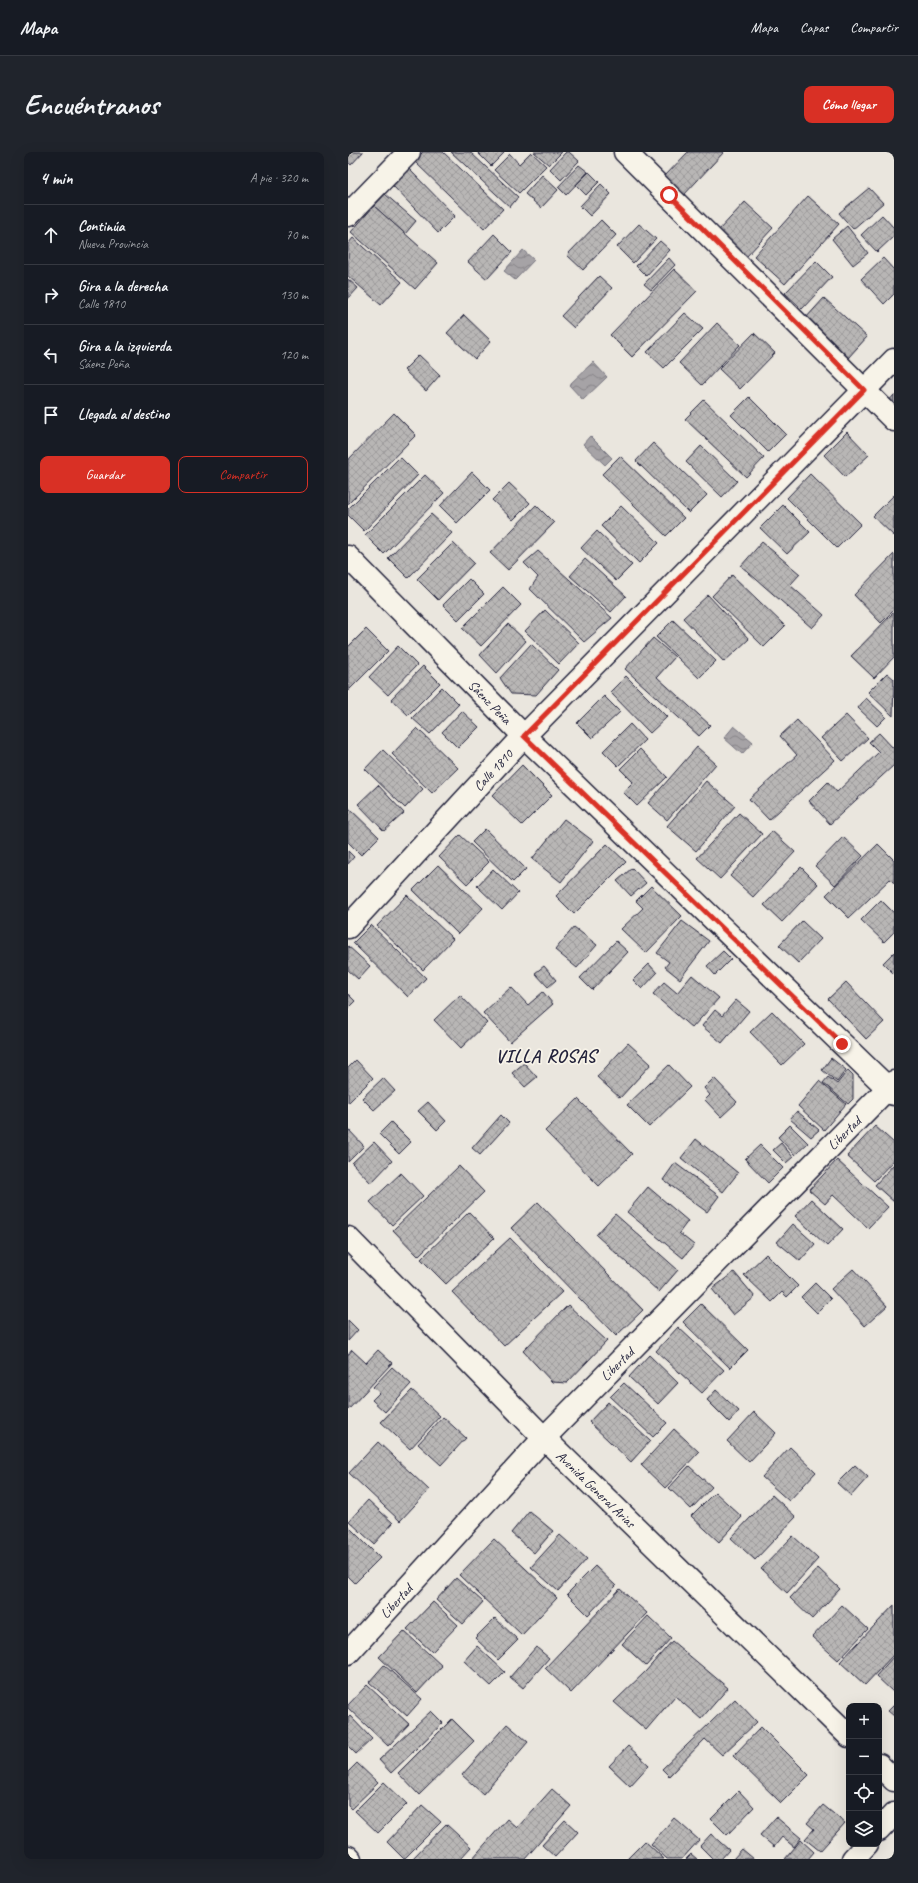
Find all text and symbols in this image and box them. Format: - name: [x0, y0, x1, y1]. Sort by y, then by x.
- text: Mapa: [20, 16, 57, 40]
- text: Mapa: [751, 19, 778, 36]
- text: Capas: [800, 19, 828, 36]
- text: Compartir: [850, 19, 898, 36]
- button: Cómo llegar: [804, 86, 894, 123]
- text: Encuéntranos: [24, 87, 159, 122]
- text: 4 min: [40, 168, 73, 189]
- text: A pie · 320 m: [250, 170, 308, 186]
- route start: [660, 186, 678, 204]
- text: Continúa: [78, 217, 125, 236]
- icon: ahead: [40, 224, 62, 246]
- text: 70 m: [286, 227, 308, 243]
- text: Nueva Provincia: [78, 236, 148, 252]
- text: Gira a la derecha: [78, 277, 167, 296]
- icon: right: [40, 284, 62, 306]
- text: 130 m: [280, 287, 308, 303]
- text: Calle 1810: [78, 296, 125, 312]
- text: Gira a la izquierda: [78, 337, 171, 356]
- icon: left: [40, 344, 62, 366]
- text: 120 m: [280, 347, 308, 363]
- text: Sáenz Peña: [78, 356, 129, 372]
- icon: arrive: [40, 404, 62, 426]
- text: Llegada al destino: [78, 405, 169, 424]
- button: Guardar: [40, 456, 170, 493]
- button: Compartir: [178, 456, 308, 493]
- street label: Sáenz Peña: [464, 677, 515, 729]
- street label: Calle 1810: [470, 745, 518, 795]
- route end: [833, 1035, 851, 1053]
- district label: VILLA ROSAS: [496, 1045, 600, 1067]
- street label: Libertad: [824, 1111, 866, 1154]
- street label: Libertad: [597, 1342, 639, 1385]
- street label: Avenida General Arias: [553, 1447, 640, 1532]
- street label: Libertad: [377, 1579, 418, 1622]
- map controls: [846, 1703, 882, 1847]
- button: +: [846, 1703, 882, 1739]
- button: −: [846, 1739, 882, 1775]
- button: locate: [846, 1775, 882, 1811]
- button: layers: [846, 1811, 882, 1847]

